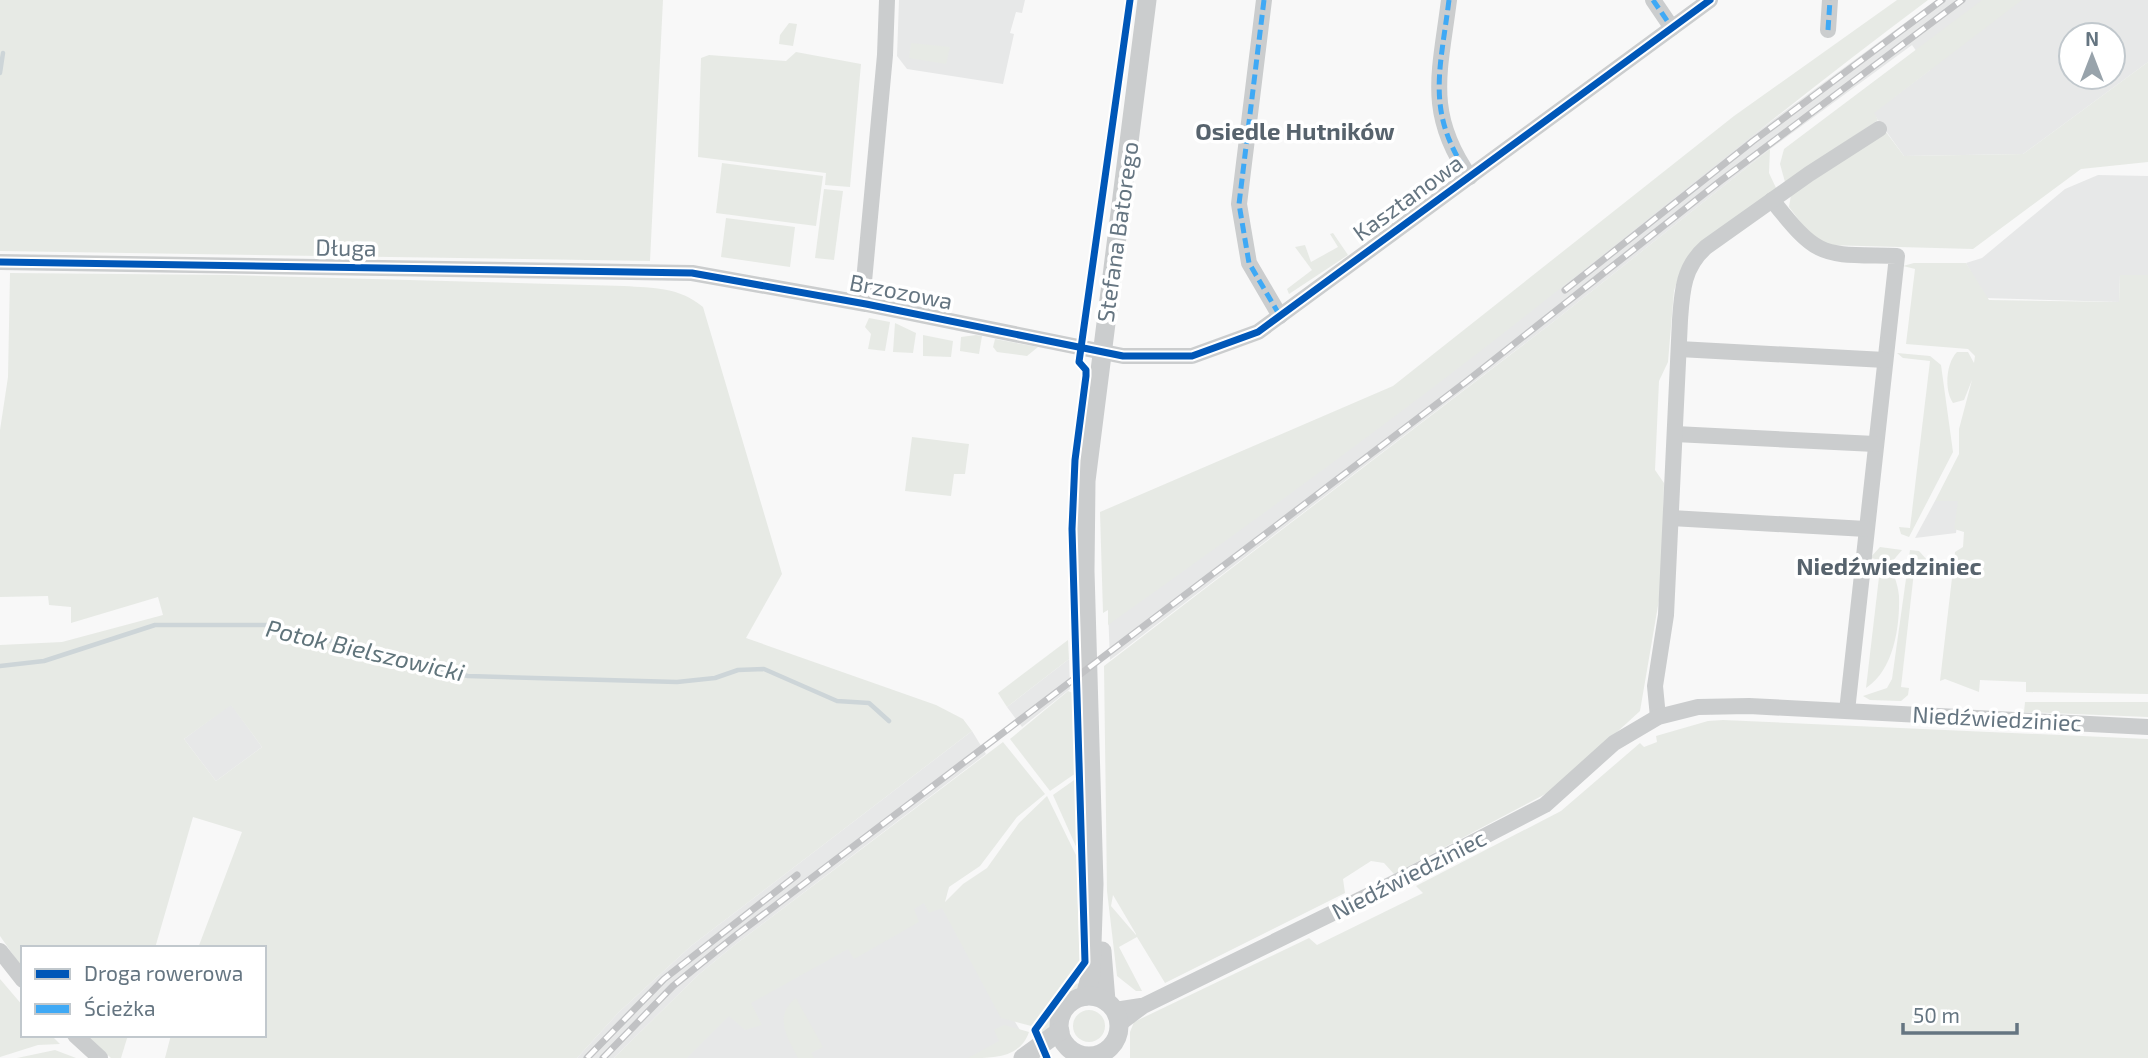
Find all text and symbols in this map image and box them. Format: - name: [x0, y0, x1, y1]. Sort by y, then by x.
- north arrow: [2057, 21, 2127, 91]
- text: N: [2085, 27, 2099, 50]
- district label: Osiedle Hutników: [1195, 116, 1395, 145]
- street label: Stefana Batorego: [1090, 140, 1144, 324]
- street label: Kasztanowa: [1347, 148, 1468, 246]
- street label: Długa: [315, 232, 377, 262]
- street label: Brzozowa: [847, 267, 955, 315]
- district label: Niedźwiedziniec: [1796, 551, 1982, 580]
- water label: Potok Bielszowicki: [263, 613, 467, 686]
- street label: Niedźwiedziniec: [1912, 700, 2082, 736]
- street label: Niedźwiedziniec: [1327, 823, 1490, 925]
- legend: [21, 946, 266, 1037]
- text: Droga rowerowa: [84, 960, 243, 985]
- scale bar: [1903, 992, 2017, 1036]
- text: Ścieżka: [84, 995, 155, 1020]
- text: 50 m: [1913, 1002, 1960, 1027]

